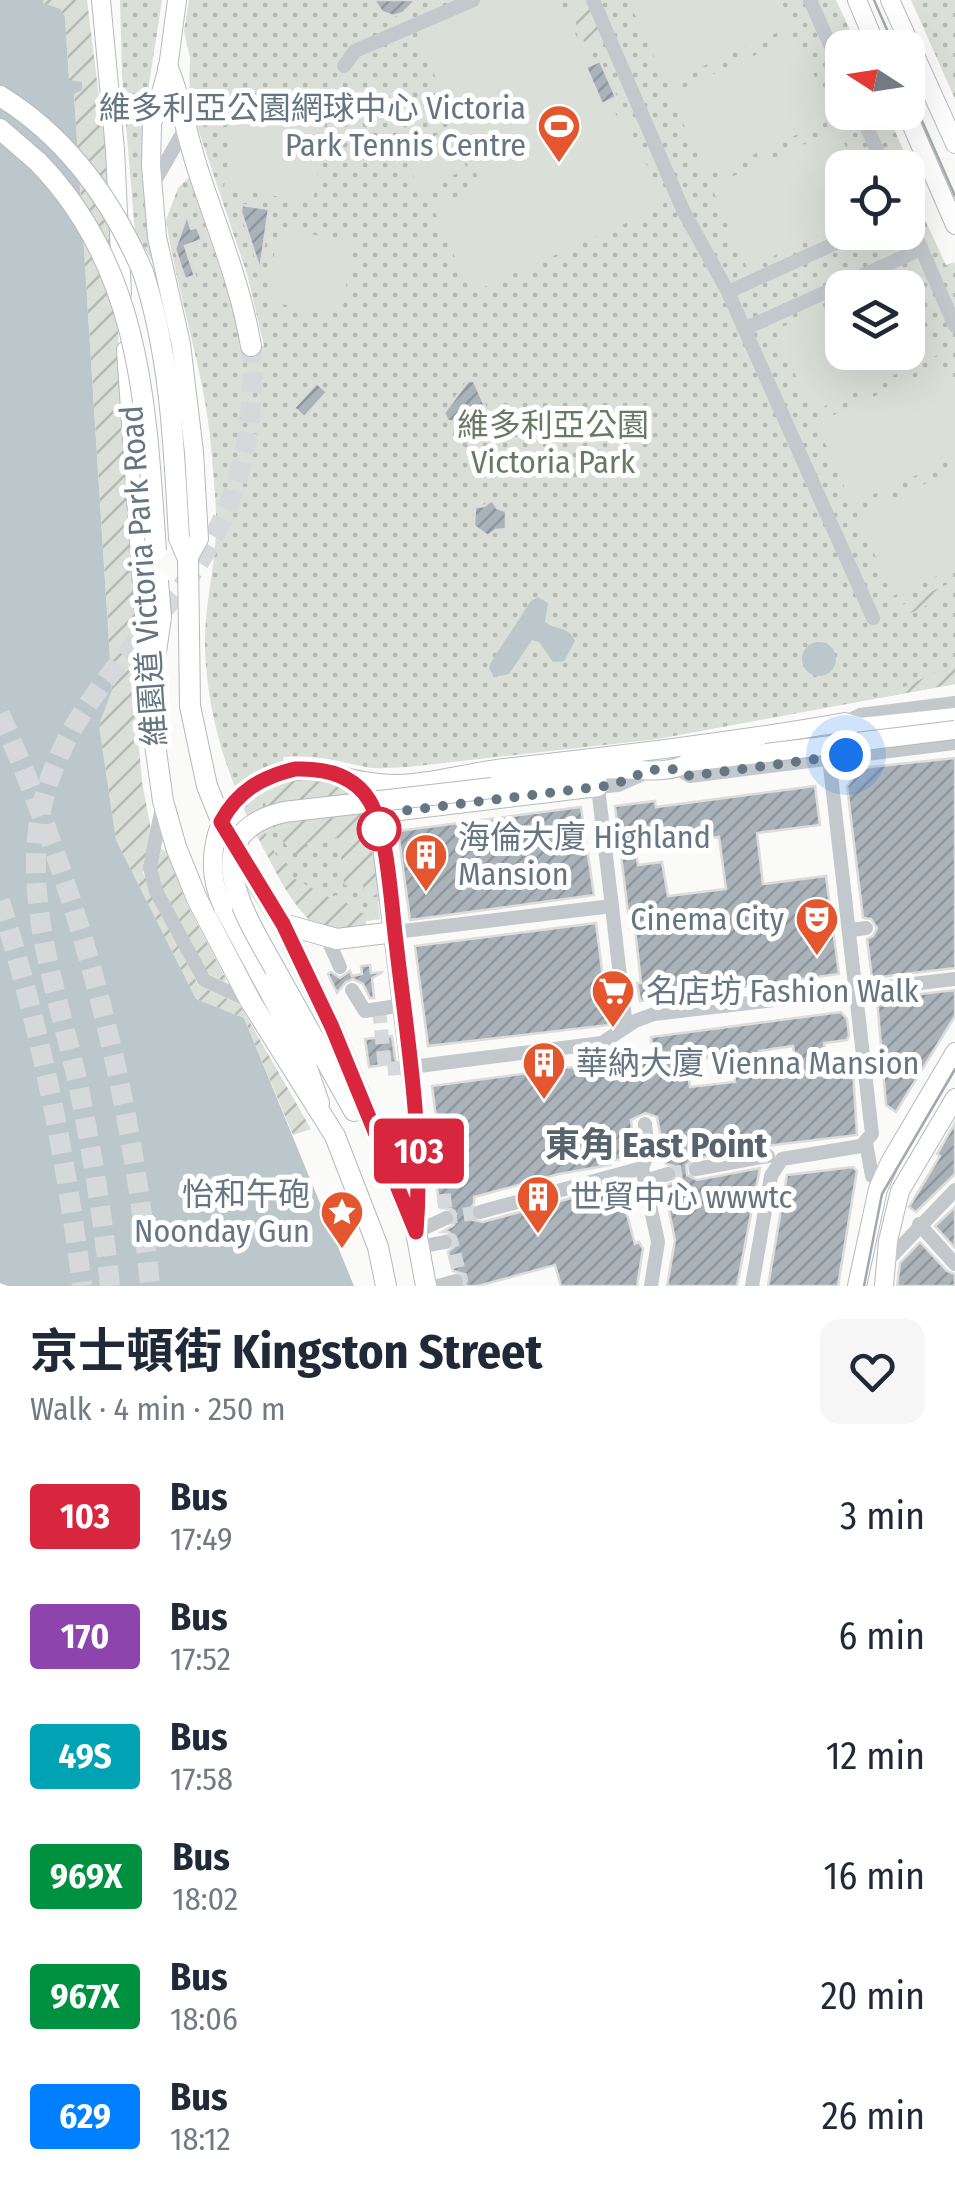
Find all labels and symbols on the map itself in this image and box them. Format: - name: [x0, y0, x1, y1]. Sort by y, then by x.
- north arrow: [825, 30, 925, 130]
- place label: 維多利亞公園網球中心 Victoria Park Tennis Centre: [99, 89, 526, 164]
- sports icon: 維多利亞公園網球中心 Victoria Park Tennis Centre: [536, 103, 582, 164]
- street label: 維園道 Victoria Park Road: [112, 404, 174, 748]
- park label: 維多利亞公園 Victoria Park: [457, 406, 649, 481]
- your location: [821, 730, 871, 780]
- unlabelled marker: [358, 808, 400, 850]
- place label: 海倫大廈 Highland Mansion: [458, 818, 711, 893]
- building icon: 海倫大廈 Highland Mansion: [403, 832, 449, 893]
- theatre icon: Cinema City: [794, 896, 840, 957]
- place label: Cinema City: [630, 900, 785, 938]
- supermarket icon: 名店坊 Fashion Walk: [590, 968, 636, 1029]
- place label: 名店坊 Fashion Walk: [646, 972, 919, 1010]
- building icon: 華納大廈 Vienna Mansion: [521, 1040, 567, 1101]
- place label: 華納大廈 Vienna Mansion: [576, 1044, 919, 1082]
- line badge: 103: [362, 1118, 476, 1184]
- district label: 東角 East Point: [545, 1124, 768, 1166]
- building icon: 世貿中心 wwwtc: [515, 1174, 561, 1235]
- place label: 怡和午砲 Noonday Gun: [134, 1175, 310, 1250]
- place label: 世貿中心 wwwtc: [570, 1178, 792, 1216]
- place icon: 怡和午砲 Noonday Gun: [319, 1189, 365, 1250]

